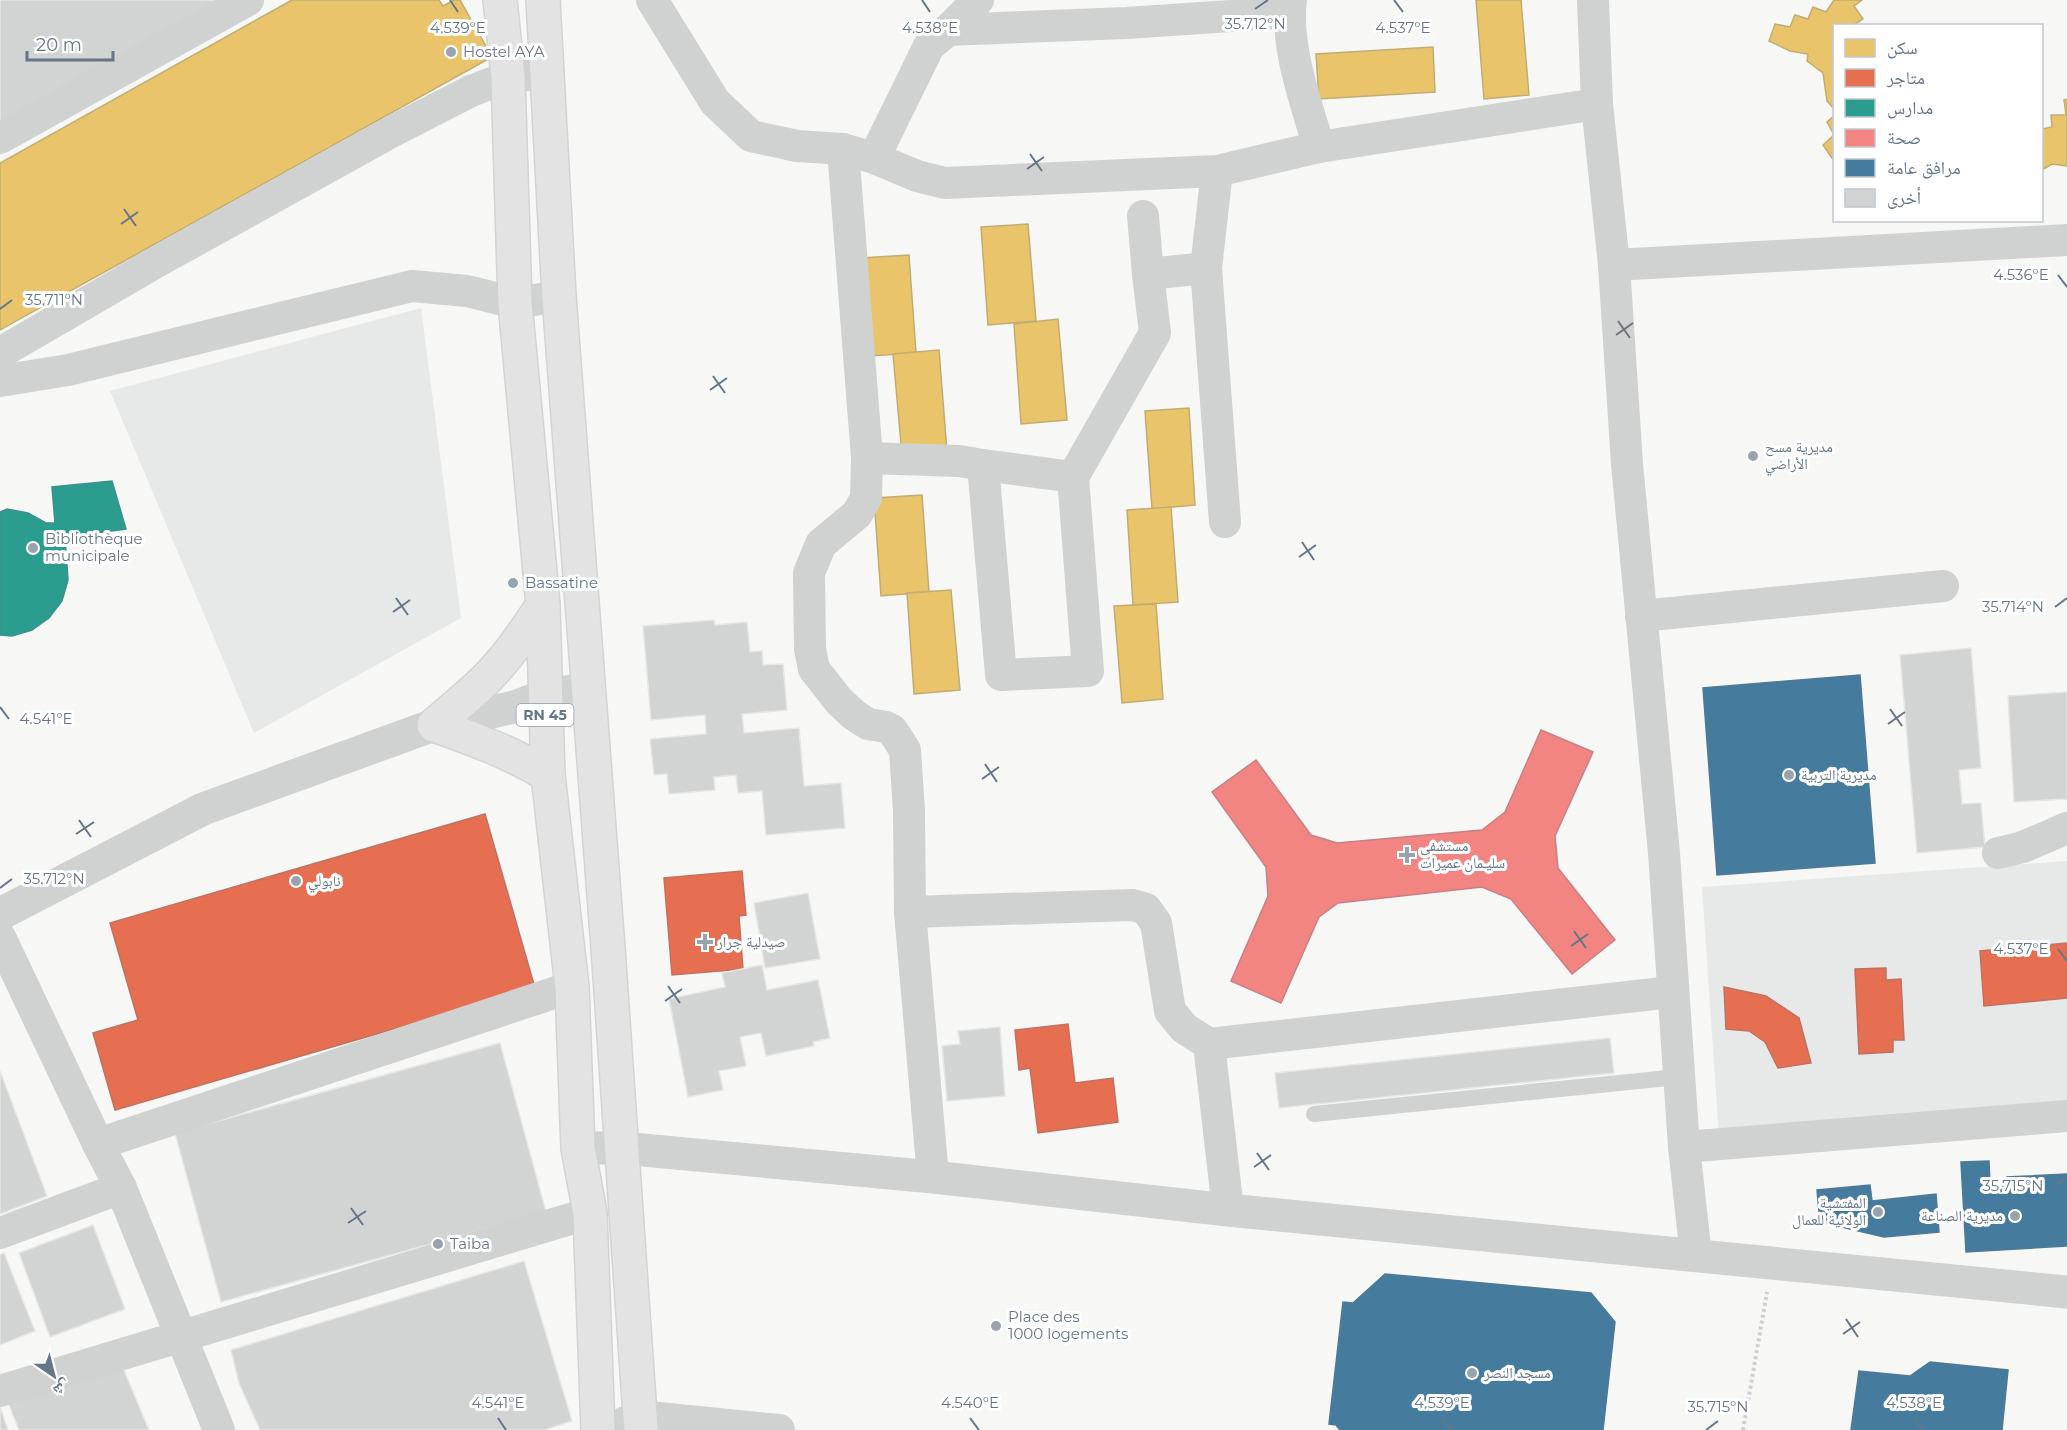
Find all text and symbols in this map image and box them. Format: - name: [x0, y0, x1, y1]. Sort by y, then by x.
- text: 35.712°N: [1224, 14, 1286, 33]
- text: 4.539°E: [430, 18, 486, 37]
- text: 4.538°E: [902, 18, 958, 37]
- text: 4.537°E: [1375, 18, 1431, 37]
- scale bar: [27, 24, 112, 62]
- legend: [1833, 24, 2043, 222]
- text: 20 m: [36, 34, 82, 56]
- text: سكن: [1887, 37, 1918, 59]
- place label: Hostel AYA: [463, 42, 545, 61]
- marker: Hostel AYA: [444, 45, 458, 59]
- text: متاجر: [1886, 67, 1925, 89]
- text: مدارس: [1887, 97, 1933, 119]
- text: صحة: [1887, 127, 1921, 149]
- text: مرافق عامة: [1887, 157, 1961, 179]
- text: أخرى: [1887, 187, 1921, 209]
- text: 4.536°E: [1993, 265, 2049, 284]
- text: 35.711°N: [25, 290, 83, 309]
- place label: مديرية مسح الأراضي: [1765, 437, 1833, 476]
- marker: مديرية مسح الأراضي: [1746, 449, 1760, 463]
- place label: Bibliothèque municipale: [45, 529, 143, 565]
- marker: Bibliothèque municipale: [26, 541, 40, 555]
- place label: Bassatine: [525, 573, 598, 592]
- marker: Bassatine: [506, 576, 520, 590]
- text: 35.714°N: [1982, 597, 2044, 616]
- road number: RN 45: [516, 704, 574, 726]
- text: 4.541°E: [19, 709, 73, 728]
- place label: مديرية التربية: [1801, 765, 1877, 784]
- marker: مديرية التربية: [1782, 768, 1796, 782]
- place label: مستشفى سليـمان عميرات: [1420, 836, 1505, 873]
- marker: مستشفى سليـمان عميرات: [1398, 846, 1416, 864]
- text: 35.712°N: [23, 869, 85, 888]
- place label: نابولي: [308, 871, 341, 893]
- marker: نابولي: [289, 874, 303, 888]
- place label: صيدلية جرار: [716, 932, 786, 951]
- marker: صيدلية جرار: [698, 935, 712, 949]
- text: 4.537°E: [1993, 939, 2049, 958]
- text: 35.715°N: [1983, 1176, 2043, 1195]
- place label: المفتشية الولائية للعمال: [1792, 1193, 1866, 1230]
- marker: المفتشية الولائية للعمال: [1871, 1205, 1885, 1219]
- place label: مديرية الصناعة: [1921, 1206, 2003, 1225]
- marker: مديرية الصناعة: [2008, 1209, 2022, 1223]
- place label: Taiba: [450, 1234, 490, 1253]
- marker: Taiba: [431, 1237, 445, 1251]
- place label: Place des 1000 logements: [1008, 1307, 1128, 1343]
- marker: Place des 1000 logements: [989, 1319, 1003, 1333]
- north arrow: [24, 1346, 84, 1406]
- place label: مسجد النصر: [1483, 1363, 1551, 1382]
- marker: مسجد النصر: [1465, 1366, 1479, 1380]
- text: ش: [50, 1375, 75, 1401]
- text: 4.541°E: [471, 1393, 525, 1412]
- text: 4.540°E: [941, 1393, 999, 1412]
- text: 4.539°E: [1414, 1393, 1470, 1412]
- text: 4.538°E: [1886, 1393, 1942, 1412]
- text: 35.715°N: [1688, 1397, 1748, 1416]

